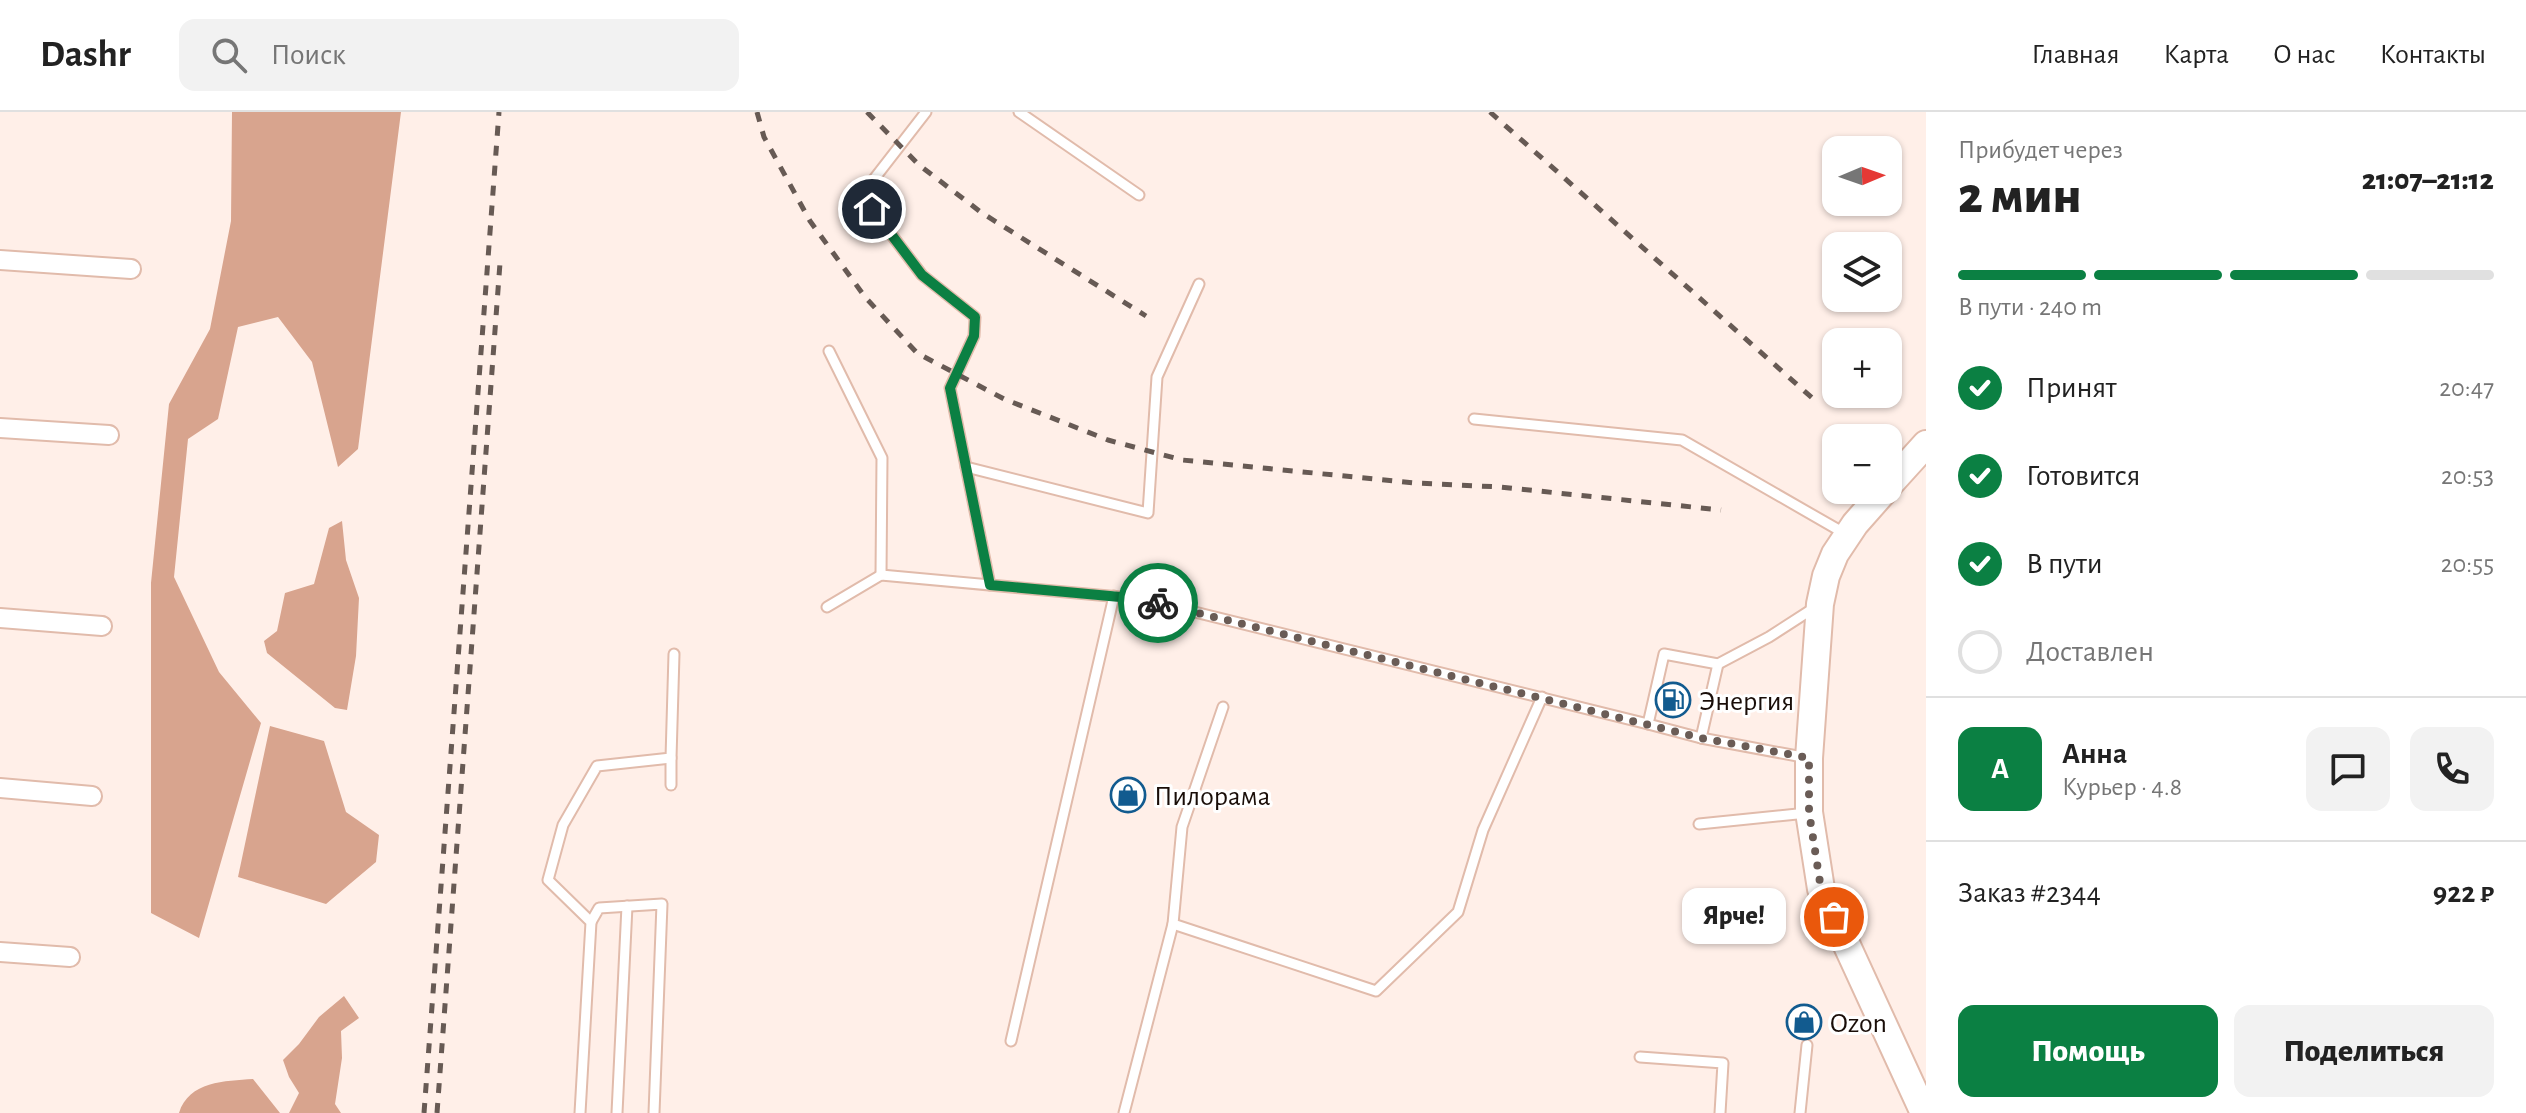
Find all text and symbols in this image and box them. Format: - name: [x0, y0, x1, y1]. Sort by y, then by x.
- search box: [179, 19, 739, 91]
- icon: search: [207, 33, 251, 77]
- text: Dashr: [40, 36, 131, 74]
- text: Поиск: [271, 40, 346, 70]
- text: Главная: [2031, 41, 2119, 69]
- text: Карта: [2163, 41, 2229, 69]
- text: О нас: [2273, 41, 2336, 69]
- text: Контакты: [2380, 41, 2486, 69]
- north arrow: [1822, 136, 1902, 216]
- map controls: [1822, 136, 1902, 504]
- text: Прибудет через: [1958, 137, 2123, 163]
- text: 21:07–21:12: [2362, 165, 2494, 195]
- text: 2 мин: [1958, 170, 2082, 222]
- pin: [838, 175, 906, 243]
- icon: home: [850, 187, 894, 231]
- button: layers: [1822, 232, 1902, 312]
- text: В пути · 240 m: [1958, 294, 2102, 320]
- button: +: [1822, 328, 1902, 408]
- icon: check: [1958, 366, 2002, 410]
- text: Принят: [2026, 373, 2117, 403]
- text: 20:47: [2439, 375, 2494, 401]
- button: −: [1822, 424, 1902, 504]
- icon: check: [1958, 454, 2002, 498]
- text: Готовится: [2026, 461, 2140, 491]
- text: 20:53: [2441, 463, 2494, 489]
- icon: check: [1958, 542, 2002, 586]
- text: В пути: [2026, 549, 2103, 579]
- text: 20:55: [2441, 551, 2494, 577]
- courier: [1118, 563, 1198, 643]
- icon: bike: [1136, 581, 1180, 625]
- text: Доставлен: [2026, 637, 2154, 667]
- fuel station icon: Энергия: [1654, 681, 1692, 719]
- place label: Энергия: [1699, 688, 1794, 716]
- button: chat: [2306, 727, 2390, 811]
- button: phone: [2410, 727, 2494, 811]
- text: Анна: [2062, 739, 2127, 769]
- text: А: [1991, 754, 2009, 784]
- text: Курьер · 4.8: [2062, 774, 2182, 800]
- shop icon: Пилорама: [1109, 776, 1147, 814]
- place label: Пилорама: [1154, 783, 1271, 811]
- text: Заказ #2344: [1958, 878, 2101, 908]
- text: 922 ₽: [2433, 878, 2494, 908]
- pin: [1800, 883, 1868, 951]
- callout: Ярче!: [1682, 889, 1786, 945]
- icon: bag: [1812, 895, 1856, 939]
- text: Ярче!: [1703, 903, 1765, 929]
- shop icon: Ozon: [1785, 1003, 1823, 1041]
- button: Помощь: [1958, 1005, 2218, 1097]
- button: Поделиться: [2234, 1005, 2494, 1097]
- place label: Ozon: [1830, 1010, 1887, 1038]

